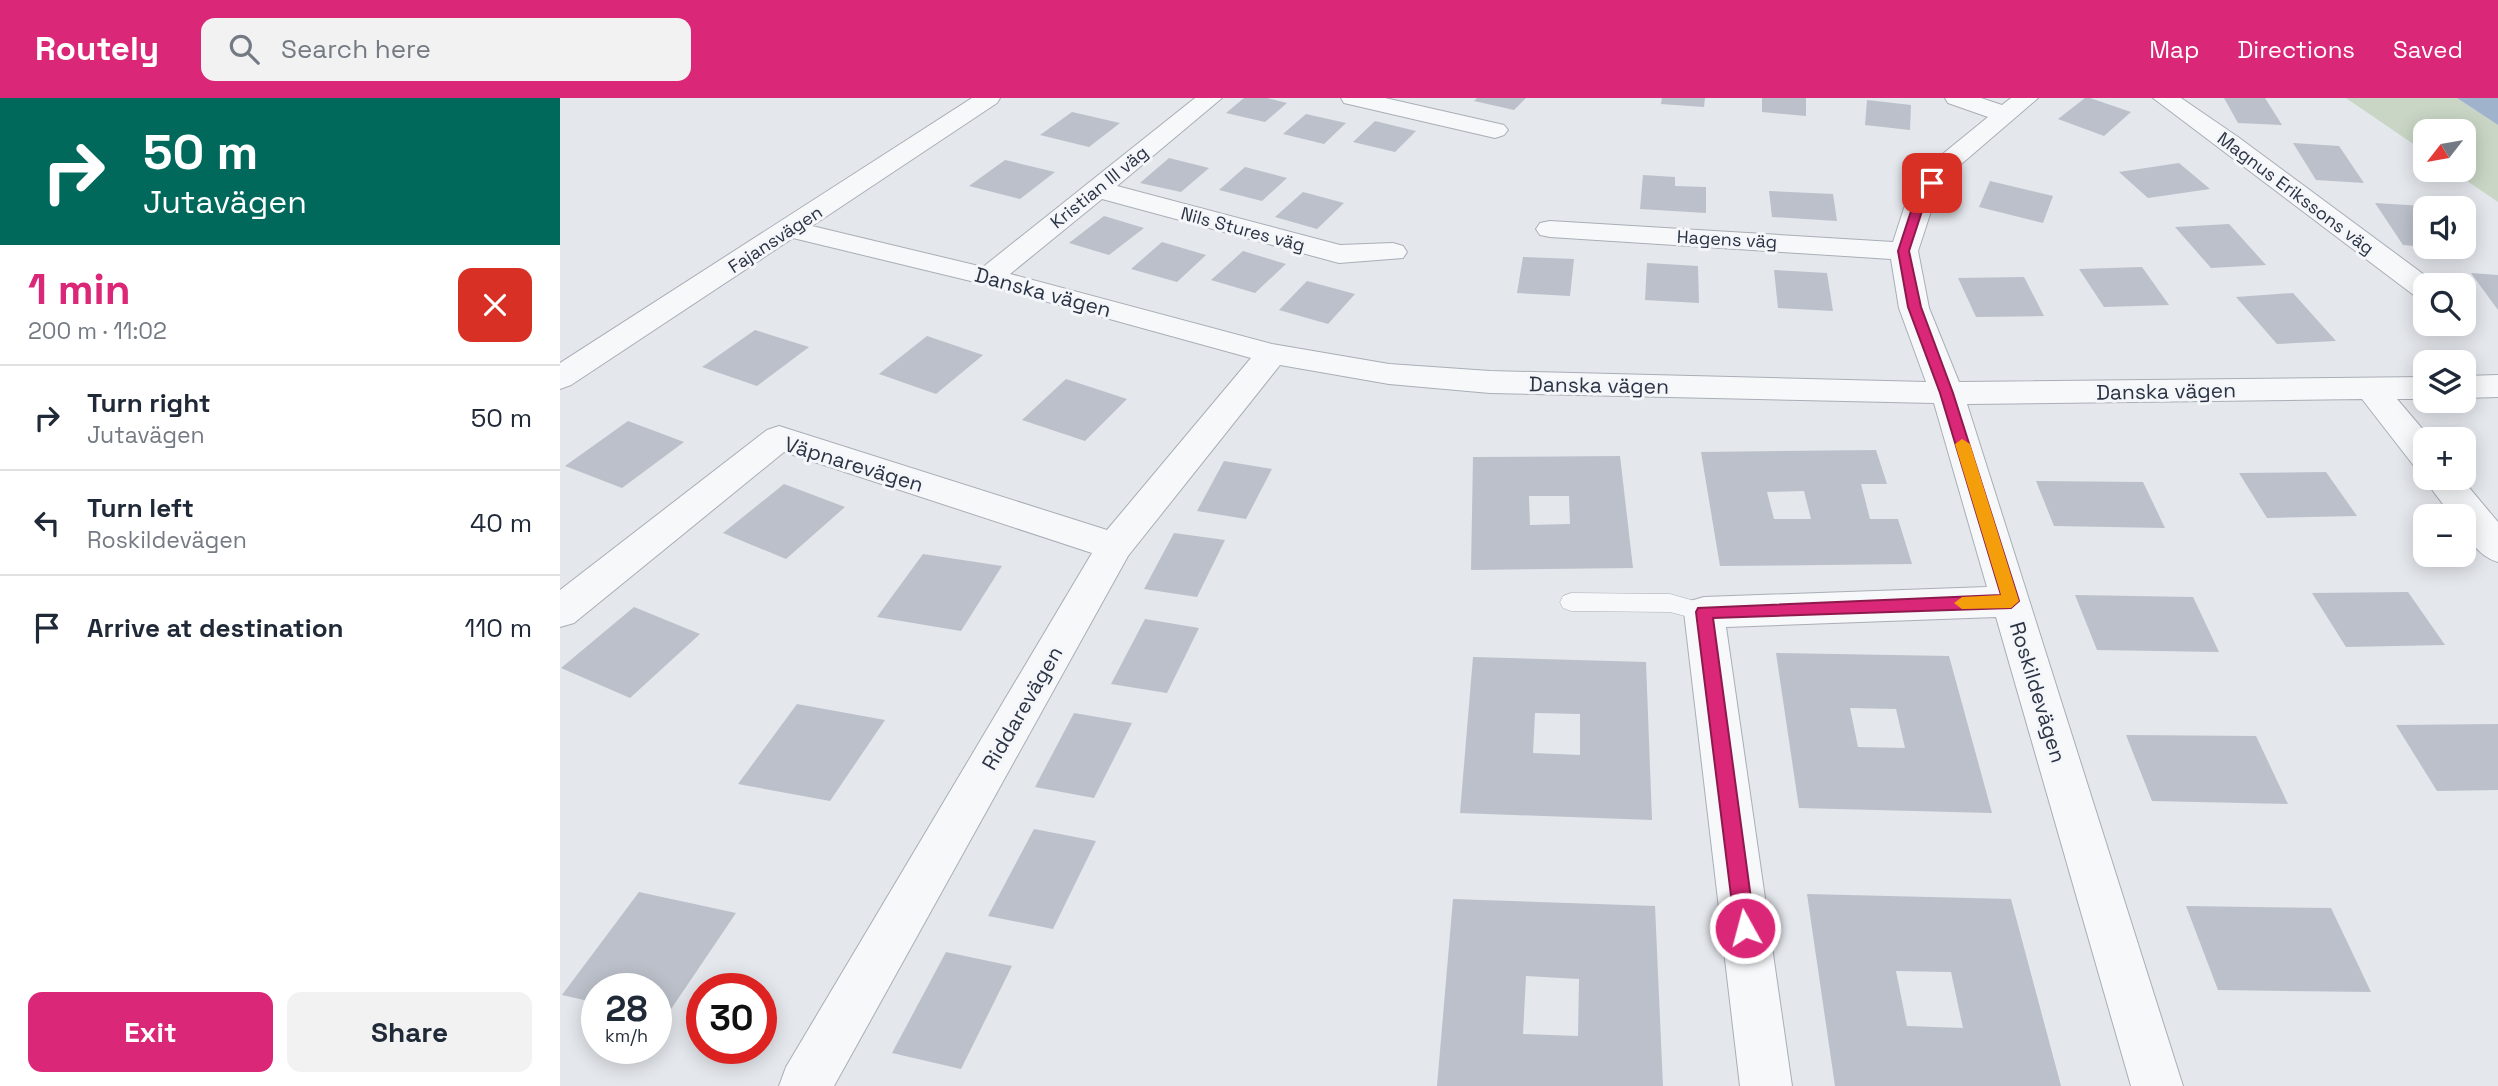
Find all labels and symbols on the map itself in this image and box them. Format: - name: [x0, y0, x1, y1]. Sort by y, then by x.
- north arrow: [2413, 119, 2476, 182]
- street label: Magnus Erikssons väg: [2213, 127, 2379, 259]
- street label: Kristian III väg: [1046, 141, 1152, 233]
- pin: [1902, 153, 1962, 213]
- street label: Fajansvägen: [724, 200, 826, 278]
- street label: Nils Stures väg: [1178, 201, 1308, 257]
- street label: Hagens väg: [1676, 225, 1778, 253]
- street label: Danska vägen: [972, 261, 1114, 323]
- street label: Danska vägen: [1529, 370, 1669, 400]
- street label: Danska vägen: [2096, 376, 2236, 406]
- street label: Väpnarevägen: [781, 430, 927, 498]
- street label: Roskildevägen: [2004, 618, 2072, 766]
- street label: Riddarevägen: [976, 641, 1068, 775]
- position arrow: [1708, 891, 1782, 965]
- speed limit sign: 30: [686, 973, 777, 1064]

